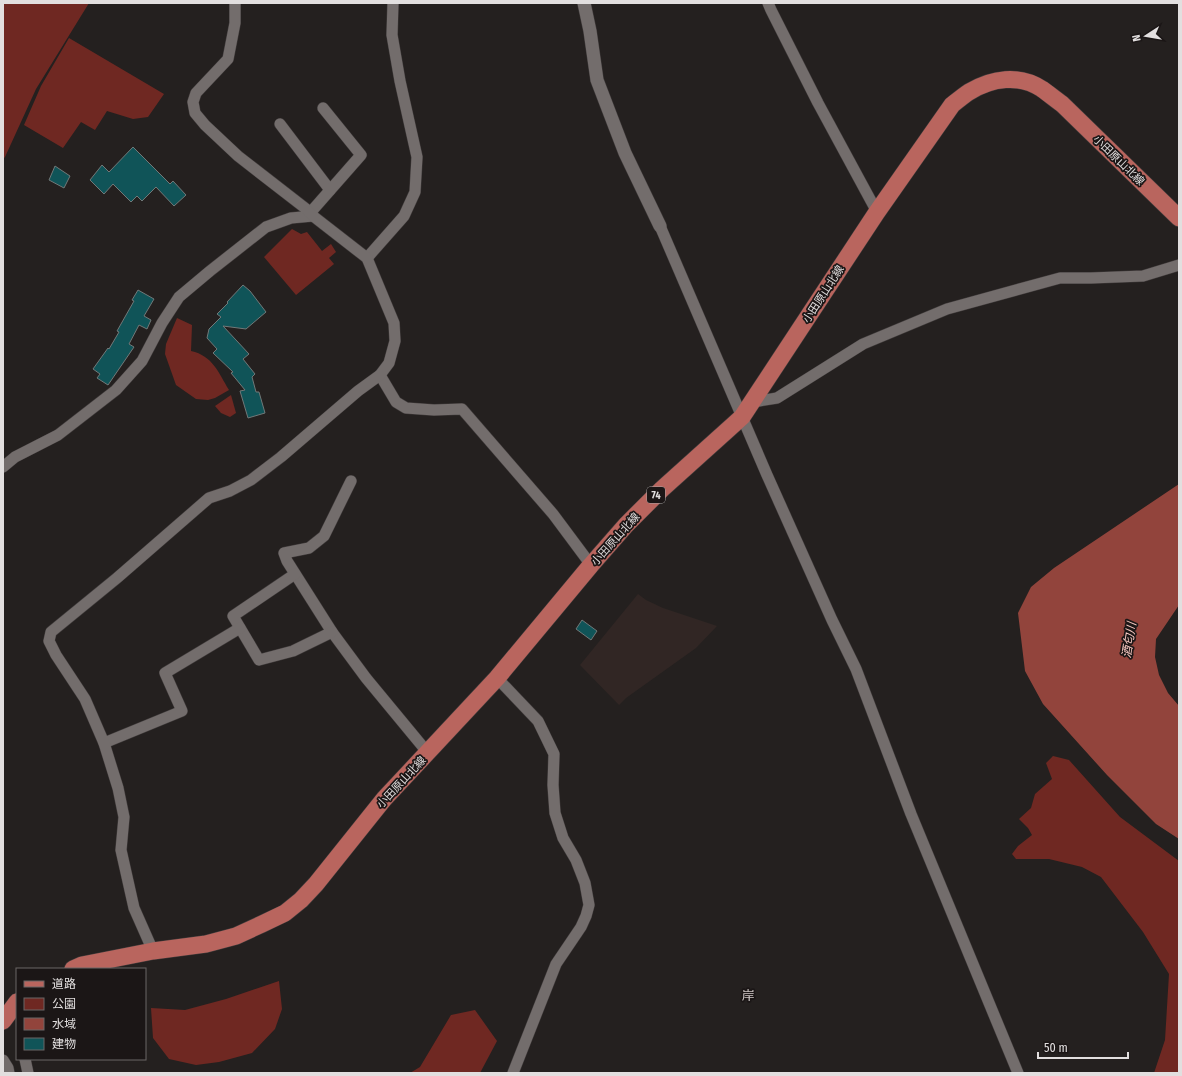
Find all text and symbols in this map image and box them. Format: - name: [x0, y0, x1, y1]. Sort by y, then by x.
- north arrow: [1126, 16, 1166, 56]
- text: N: [1130, 33, 1144, 43]
- street label: 小田原山北線: [1090, 133, 1147, 188]
- street label: 小田原山北線: [800, 263, 847, 325]
- road number: 74: [647, 487, 665, 503]
- street label: 小田原山北線: [588, 510, 642, 568]
- water label: 酒匂川: [1119, 619, 1139, 659]
- street label: 小田原山北線: [374, 754, 429, 811]
- legend: [16, 968, 146, 1060]
- text: 道路: [52, 977, 76, 991]
- district label: 岸: [741, 988, 755, 1003]
- text: 公園: [52, 997, 76, 1011]
- text: 水域: [52, 1017, 76, 1031]
- scale bar: [1038, 1034, 1128, 1060]
- text: 建物: [52, 1037, 76, 1051]
- text: 50 m: [1044, 1041, 1068, 1055]

